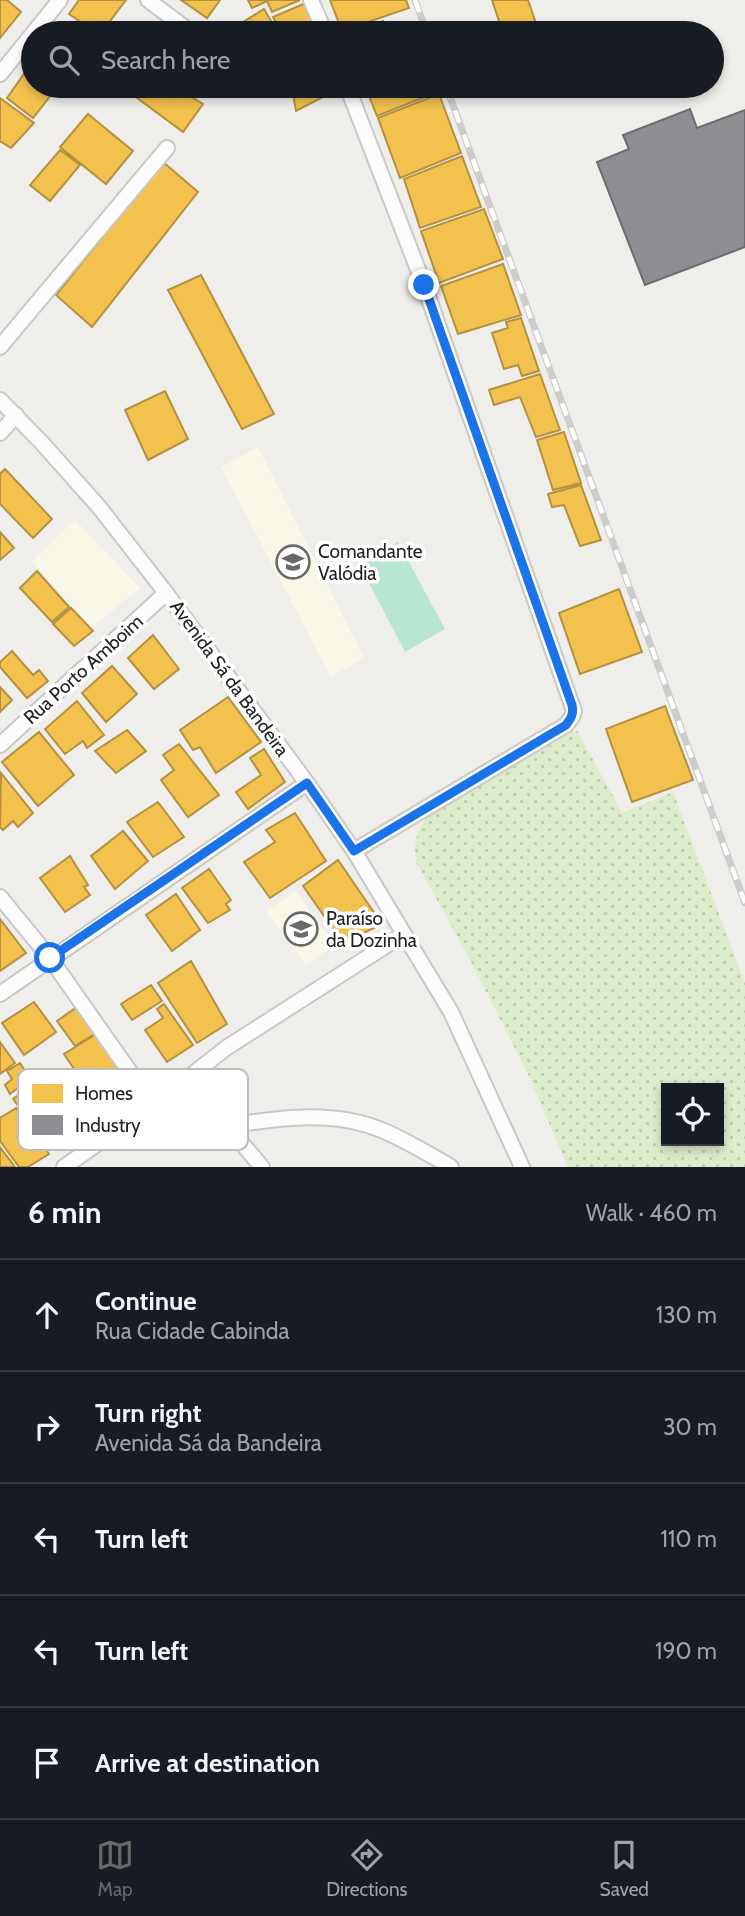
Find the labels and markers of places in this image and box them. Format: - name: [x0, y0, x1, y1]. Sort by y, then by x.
- place label: Comandante Valódia: [318, 540, 423, 585]
- school or university icon: Comandante Valódia: [274, 543, 312, 581]
- place label: Paraíso da Dozinha: [326, 907, 417, 952]
- school or university icon: Paraíso da Dozinha: [282, 910, 320, 948]

